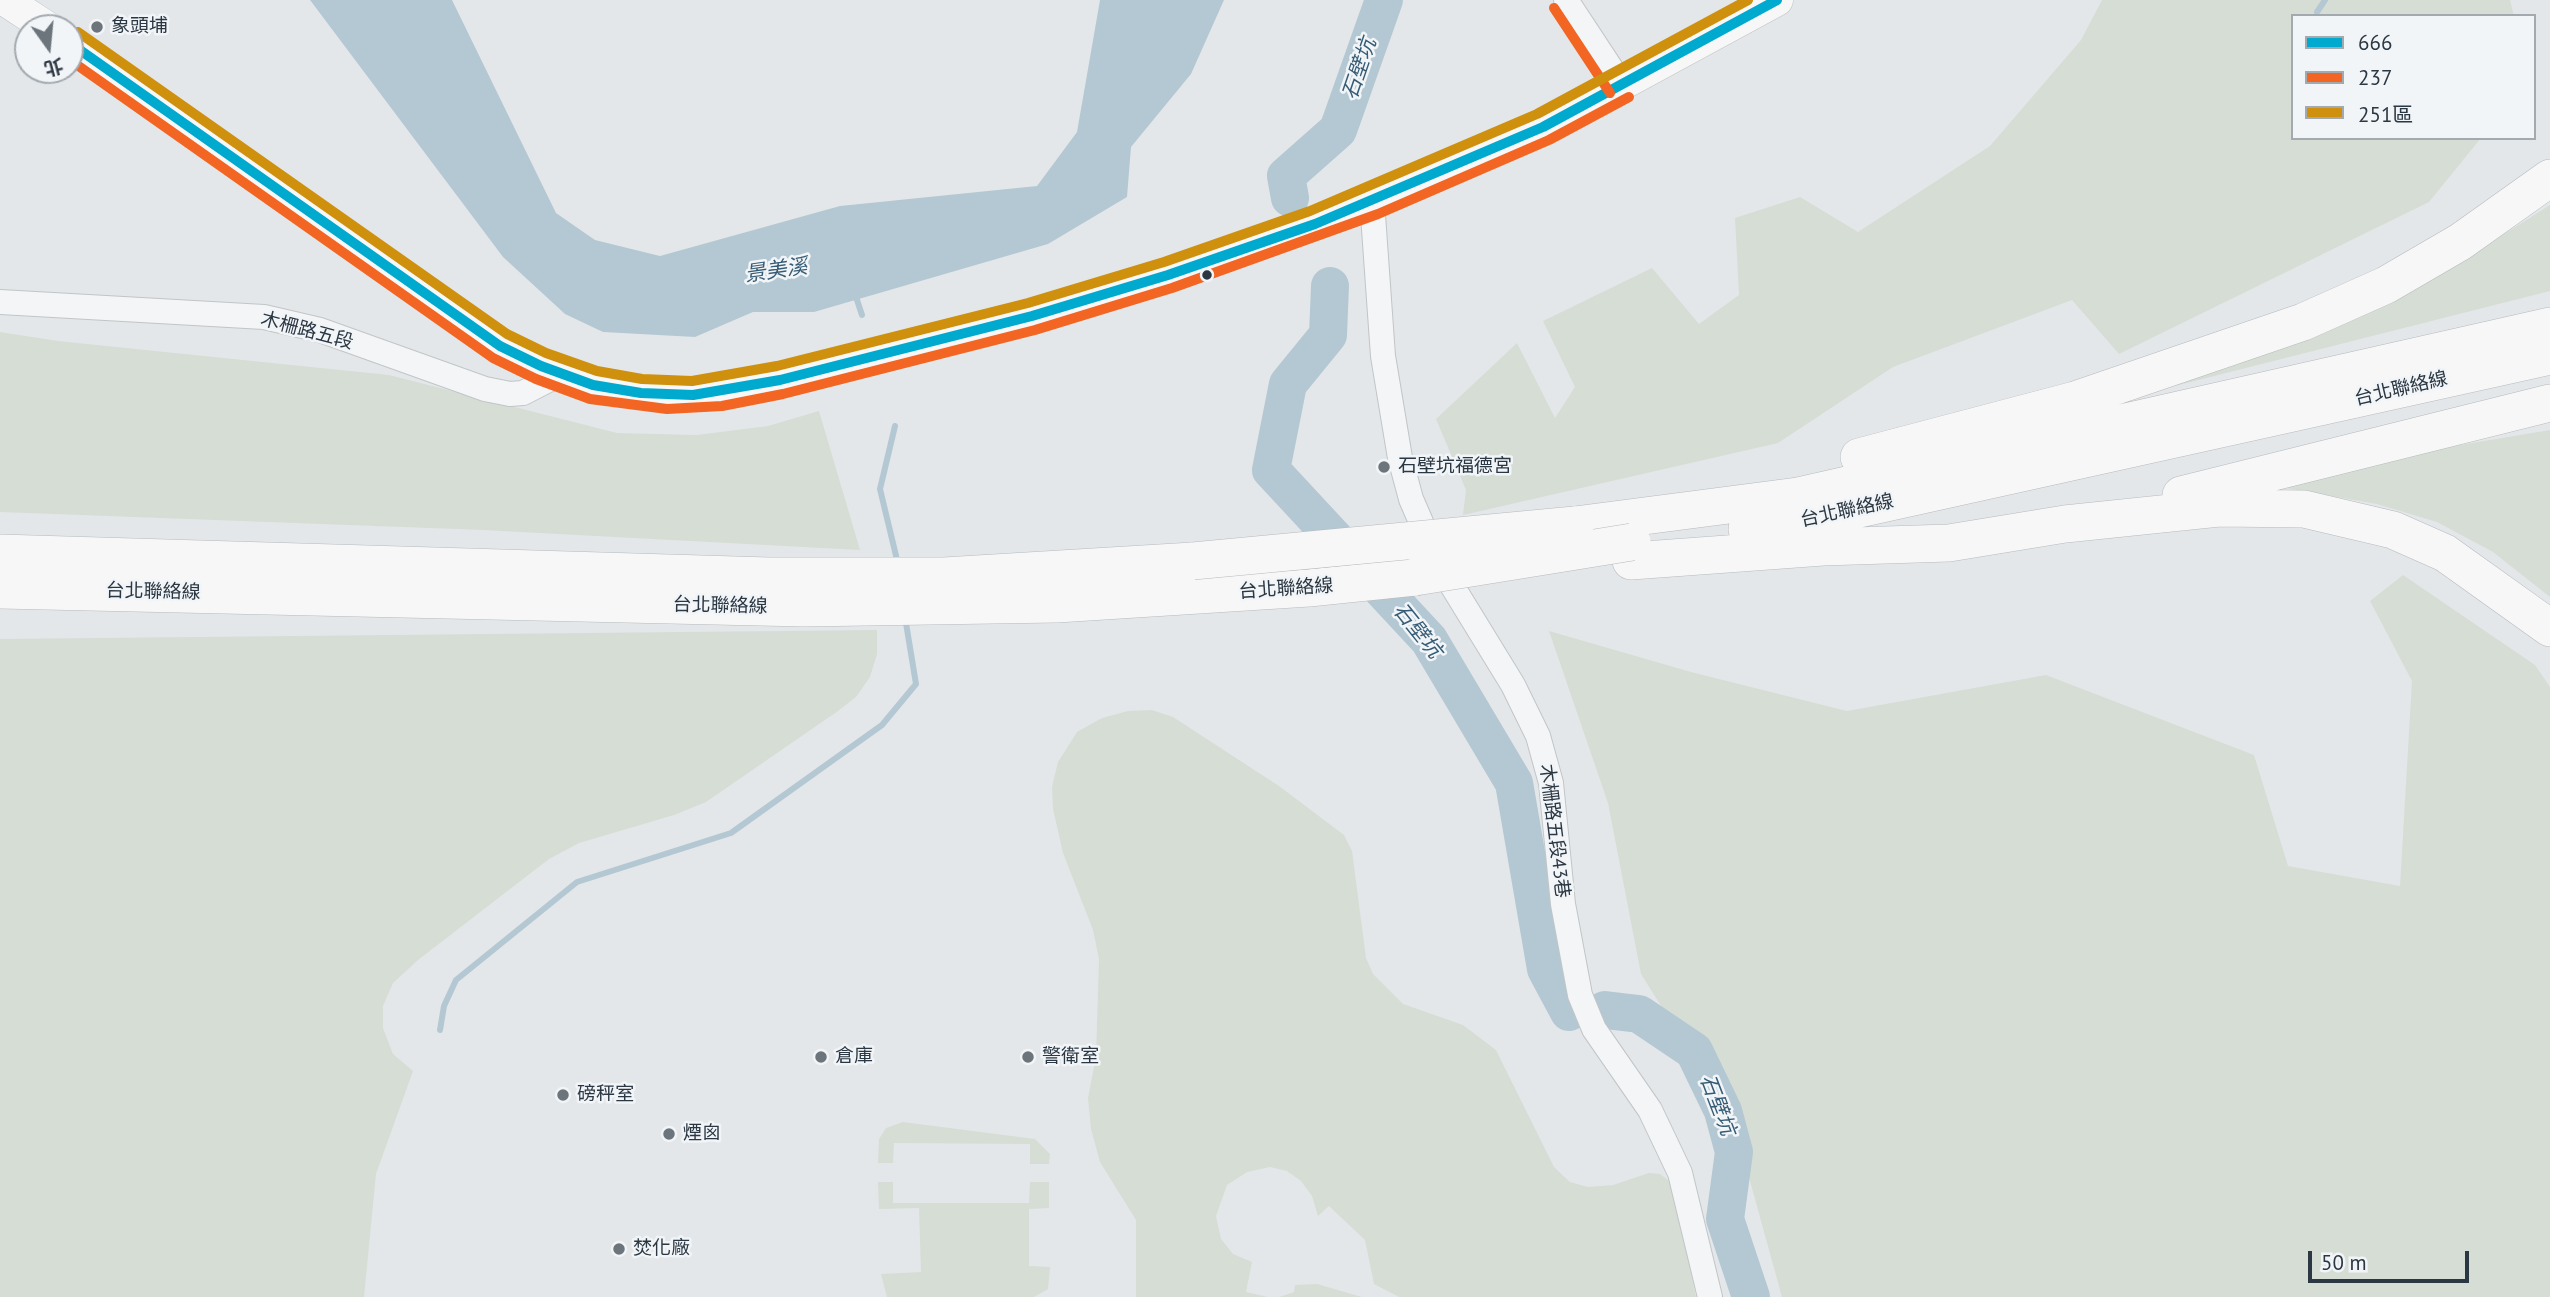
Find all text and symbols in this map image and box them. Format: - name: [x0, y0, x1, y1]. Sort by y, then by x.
- north arrow: [14, 14, 84, 84]
- legend: [2291, 14, 2536, 140]
- place label: 象頭埔: [111, 16, 168, 38]
- marker: 象頭埔: [89, 19, 105, 35]
- text: 666: [2358, 29, 2392, 56]
- water label: 石壁坑: [1338, 35, 1382, 103]
- text: 北: [42, 53, 66, 81]
- text: 237: [2358, 64, 2392, 91]
- text: 251區: [2358, 101, 2413, 128]
- water label: 景美溪: [743, 254, 809, 288]
- unlabelled marker: [1200, 268, 1214, 282]
- street label: 木柵路五段: [258, 308, 356, 354]
- street label: 台北聯絡線: [2352, 367, 2450, 411]
- place label: 石壁坑福德宮: [1398, 456, 1512, 478]
- marker: 石壁坑福德宮: [1376, 459, 1392, 475]
- street label: 台北聯絡線: [1798, 490, 1896, 532]
- street label: 台北聯絡線: [1238, 574, 1334, 604]
- street label: 台北聯絡線: [105, 580, 201, 604]
- street label: 台北聯絡線: [672, 594, 768, 618]
- water label: 石壁坑: [1387, 599, 1447, 663]
- street label: 木柵路五段43巷: [1534, 763, 1574, 899]
- place label: 倉庫: [835, 1046, 873, 1068]
- place label: 警衛室: [1042, 1046, 1099, 1068]
- marker: 倉庫: [813, 1049, 829, 1065]
- marker: 警衛室: [1020, 1049, 1036, 1065]
- water label: 石壁坑: [1694, 1071, 1740, 1139]
- place label: 磅秤室: [577, 1084, 634, 1106]
- marker: 磅秤室: [555, 1087, 571, 1103]
- place label: 煙囪: [683, 1123, 721, 1145]
- marker: 煙囪: [661, 1126, 677, 1142]
- place label: 焚化廠: [633, 1238, 690, 1260]
- scale bar: [2312, 1238, 2473, 1282]
- marker: 焚化廠: [611, 1241, 627, 1257]
- text: 50 m: [2321, 1249, 2367, 1276]

